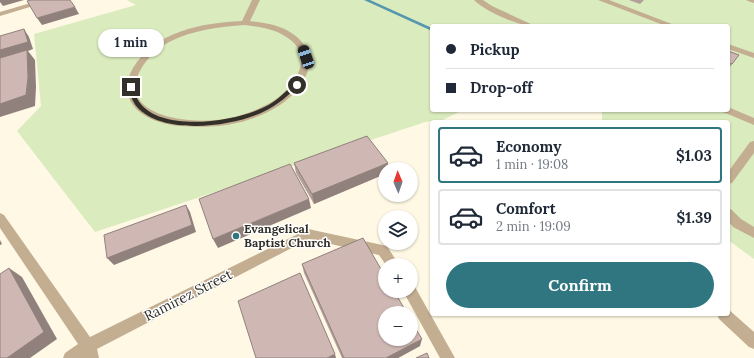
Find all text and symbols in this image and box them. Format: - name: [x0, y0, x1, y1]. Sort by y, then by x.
- callout: 1 min: [98, 29, 164, 57]
- text: 1 min: [114, 34, 148, 51]
- text: Pickup: [470, 40, 519, 59]
- car: [296, 44, 316, 70]
- route start: [288, 76, 306, 94]
- route end: [122, 78, 140, 96]
- text: Drop-off: [470, 78, 532, 97]
- icon: car: [448, 137, 484, 173]
- text: Economy: [496, 137, 561, 156]
- text: $1.03: [676, 146, 712, 165]
- text: 1 min · 19:08: [496, 156, 568, 173]
- north arrow: [378, 162, 418, 202]
- map controls: [378, 162, 418, 346]
- icon: car: [448, 199, 484, 235]
- text: Comfort: [496, 199, 556, 218]
- text: $1.39: [677, 208, 712, 227]
- button: layers: [378, 210, 418, 250]
- text: 2 min · 19:09: [496, 218, 571, 235]
- place label: Evangelical Baptist Church: [244, 221, 331, 250]
- marker: Evangelical Baptist Church: [231, 231, 241, 241]
- button: +: [378, 258, 418, 298]
- button: Confirm: [446, 262, 714, 308]
- street label: Ramirez Street: [141, 265, 236, 325]
- button: −: [378, 306, 418, 346]

